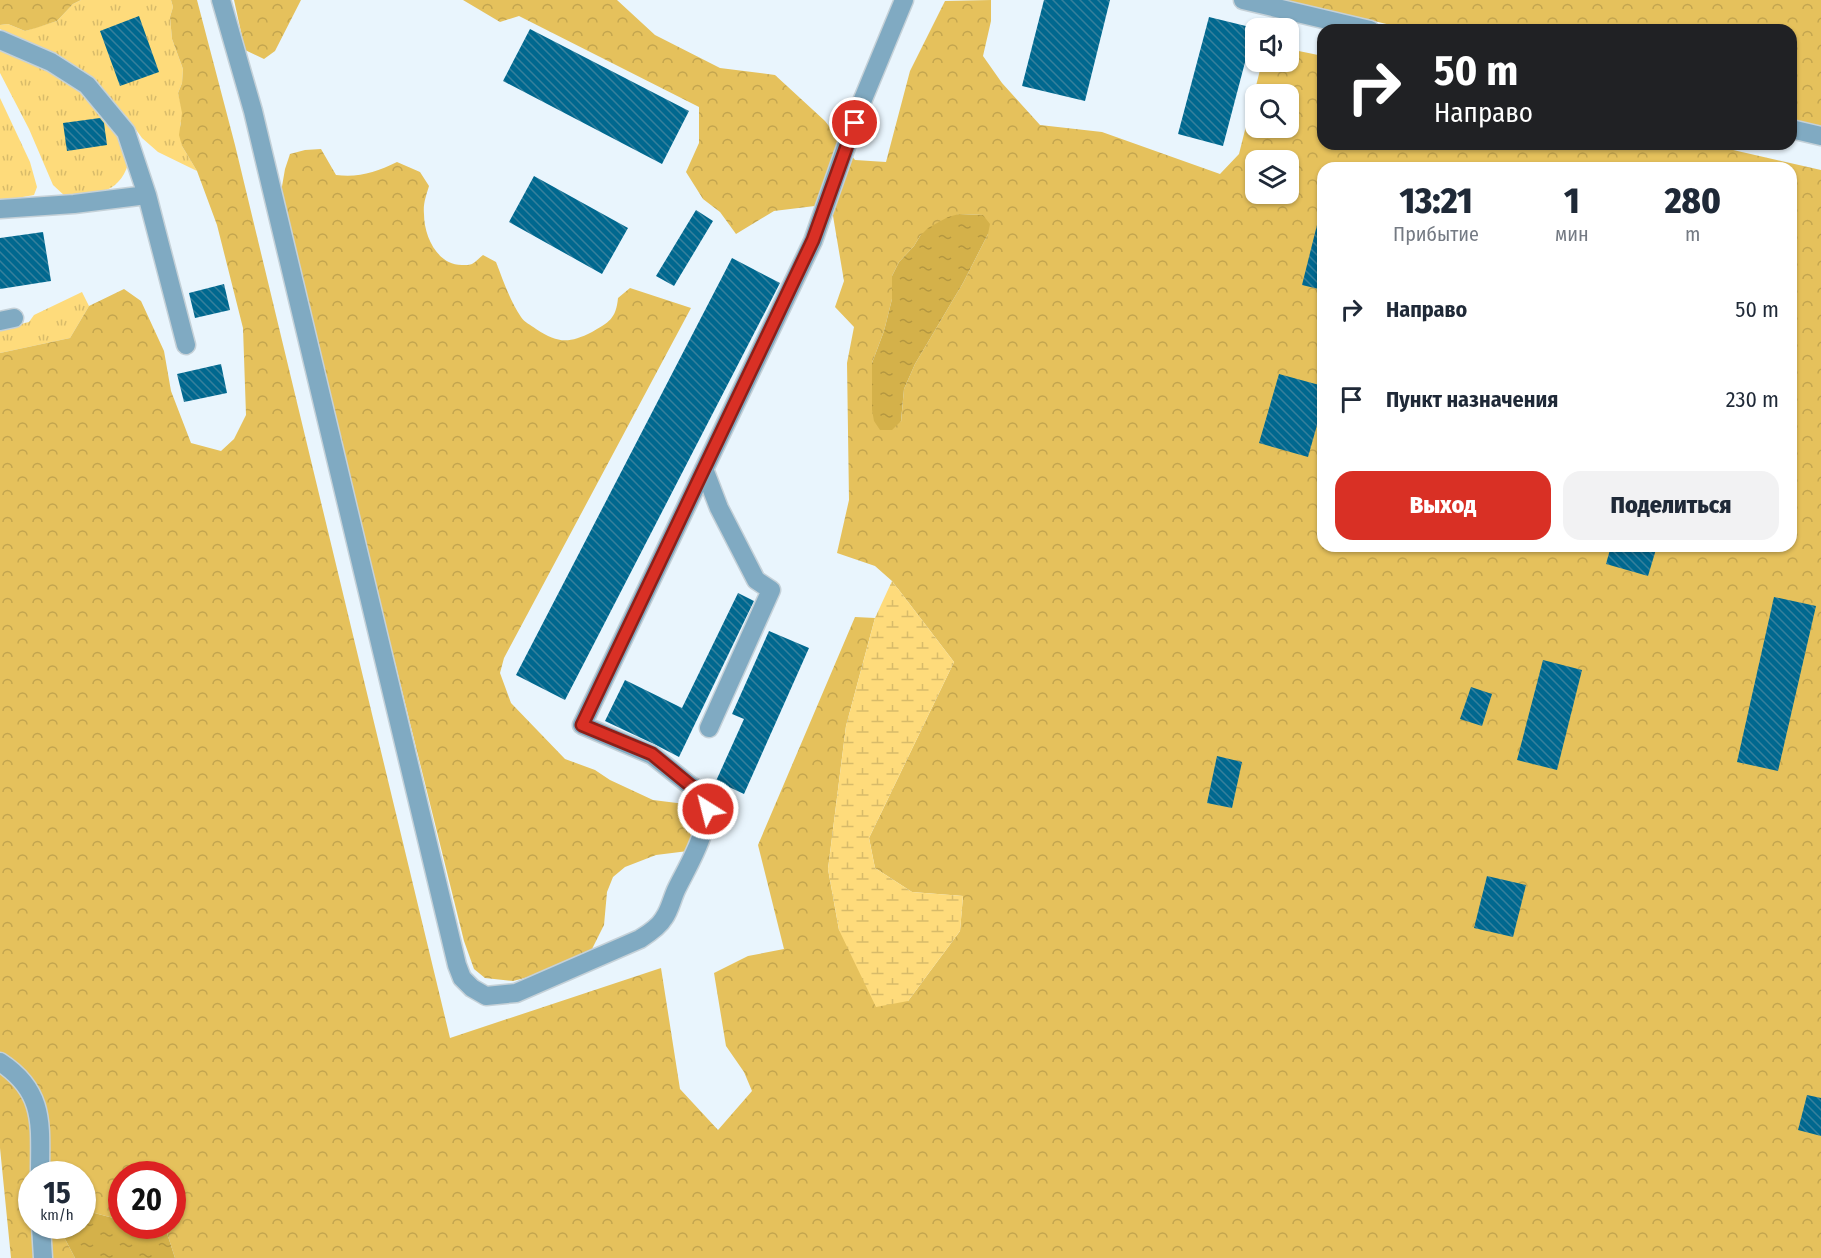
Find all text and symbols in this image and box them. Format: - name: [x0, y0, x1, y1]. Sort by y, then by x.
- map controls: [1245, 18, 1299, 204]
- button: sound: [1245, 18, 1299, 72]
- text: 50 m: [1434, 46, 1518, 96]
- icon: right: [1335, 48, 1413, 126]
- button: search: [1245, 84, 1299, 138]
- pin: [829, 97, 880, 148]
- text: Направо: [1434, 97, 1533, 129]
- icon: arrive: [838, 106, 871, 139]
- button: layers: [1245, 150, 1299, 204]
- text: 13:21: [1399, 179, 1473, 223]
- text: 1: [1564, 179, 1580, 223]
- text: 280: [1665, 179, 1721, 223]
- text: Прибытие: [1393, 222, 1479, 246]
- text: мин: [1555, 222, 1589, 246]
- text: m: [1685, 222, 1700, 246]
- icon: right: [1335, 293, 1368, 326]
- text: Направо: [1386, 296, 1467, 323]
- text: 50 m: [1735, 296, 1779, 323]
- icon: arrive: [1335, 383, 1368, 416]
- text: Пункт назначения: [1386, 386, 1558, 413]
- text: 230 m: [1726, 386, 1779, 413]
- button: Выход: [1335, 471, 1551, 540]
- button: Поделиться: [1563, 471, 1779, 540]
- position arrow: [676, 777, 740, 841]
- speed limit sign: 20: [108, 1161, 186, 1239]
- text: 15: [43, 1175, 71, 1211]
- text: km/h: [40, 1206, 74, 1224]

